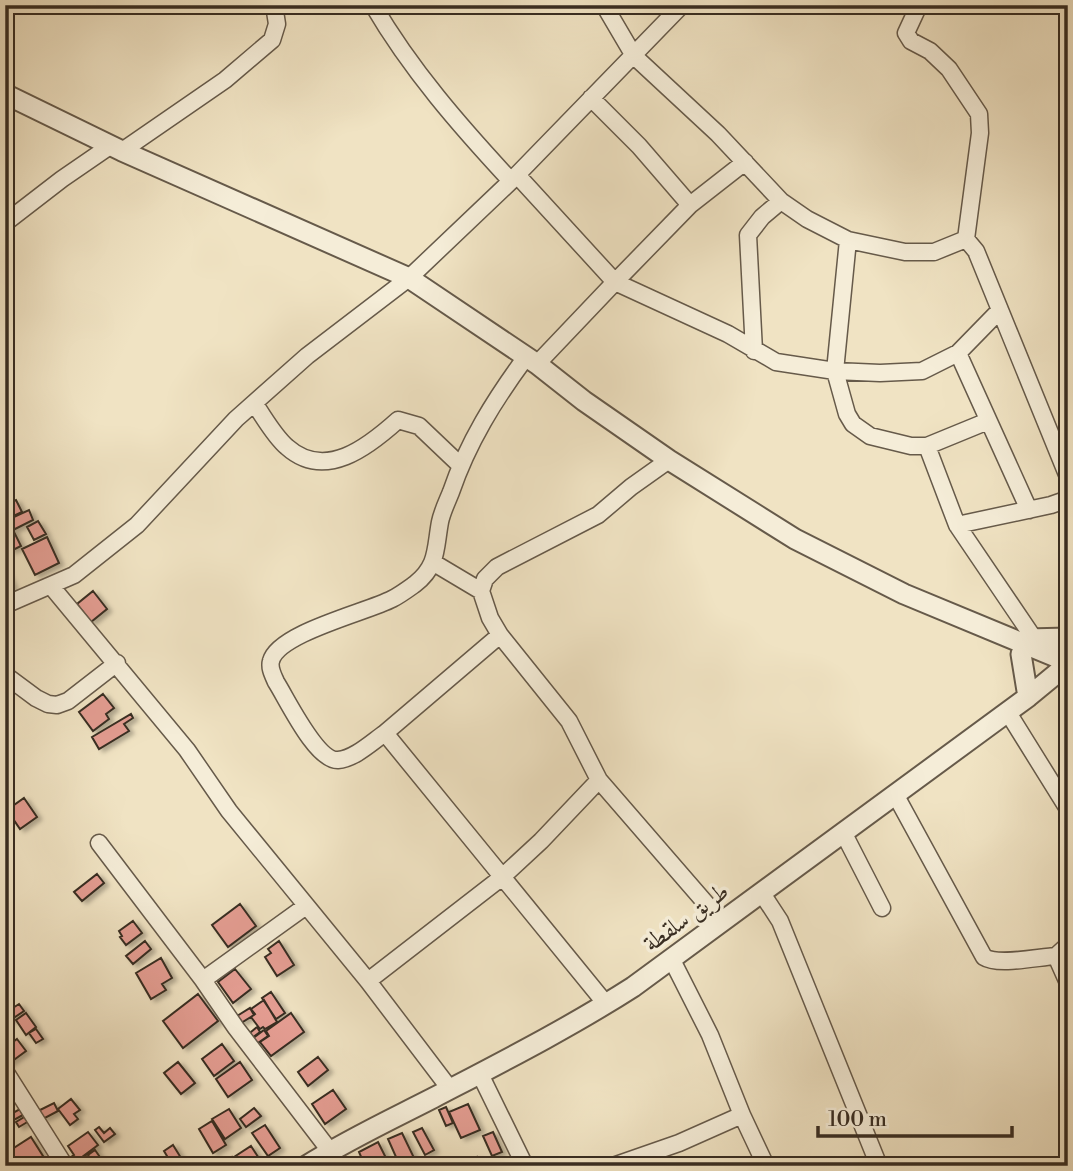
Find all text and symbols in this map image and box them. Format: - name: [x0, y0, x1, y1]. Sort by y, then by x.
- street label: طريق سلقطة: [638, 877, 735, 959]
- scale bar: [818, 1094, 1012, 1138]
- text: 100 m: [828, 1107, 887, 1133]

